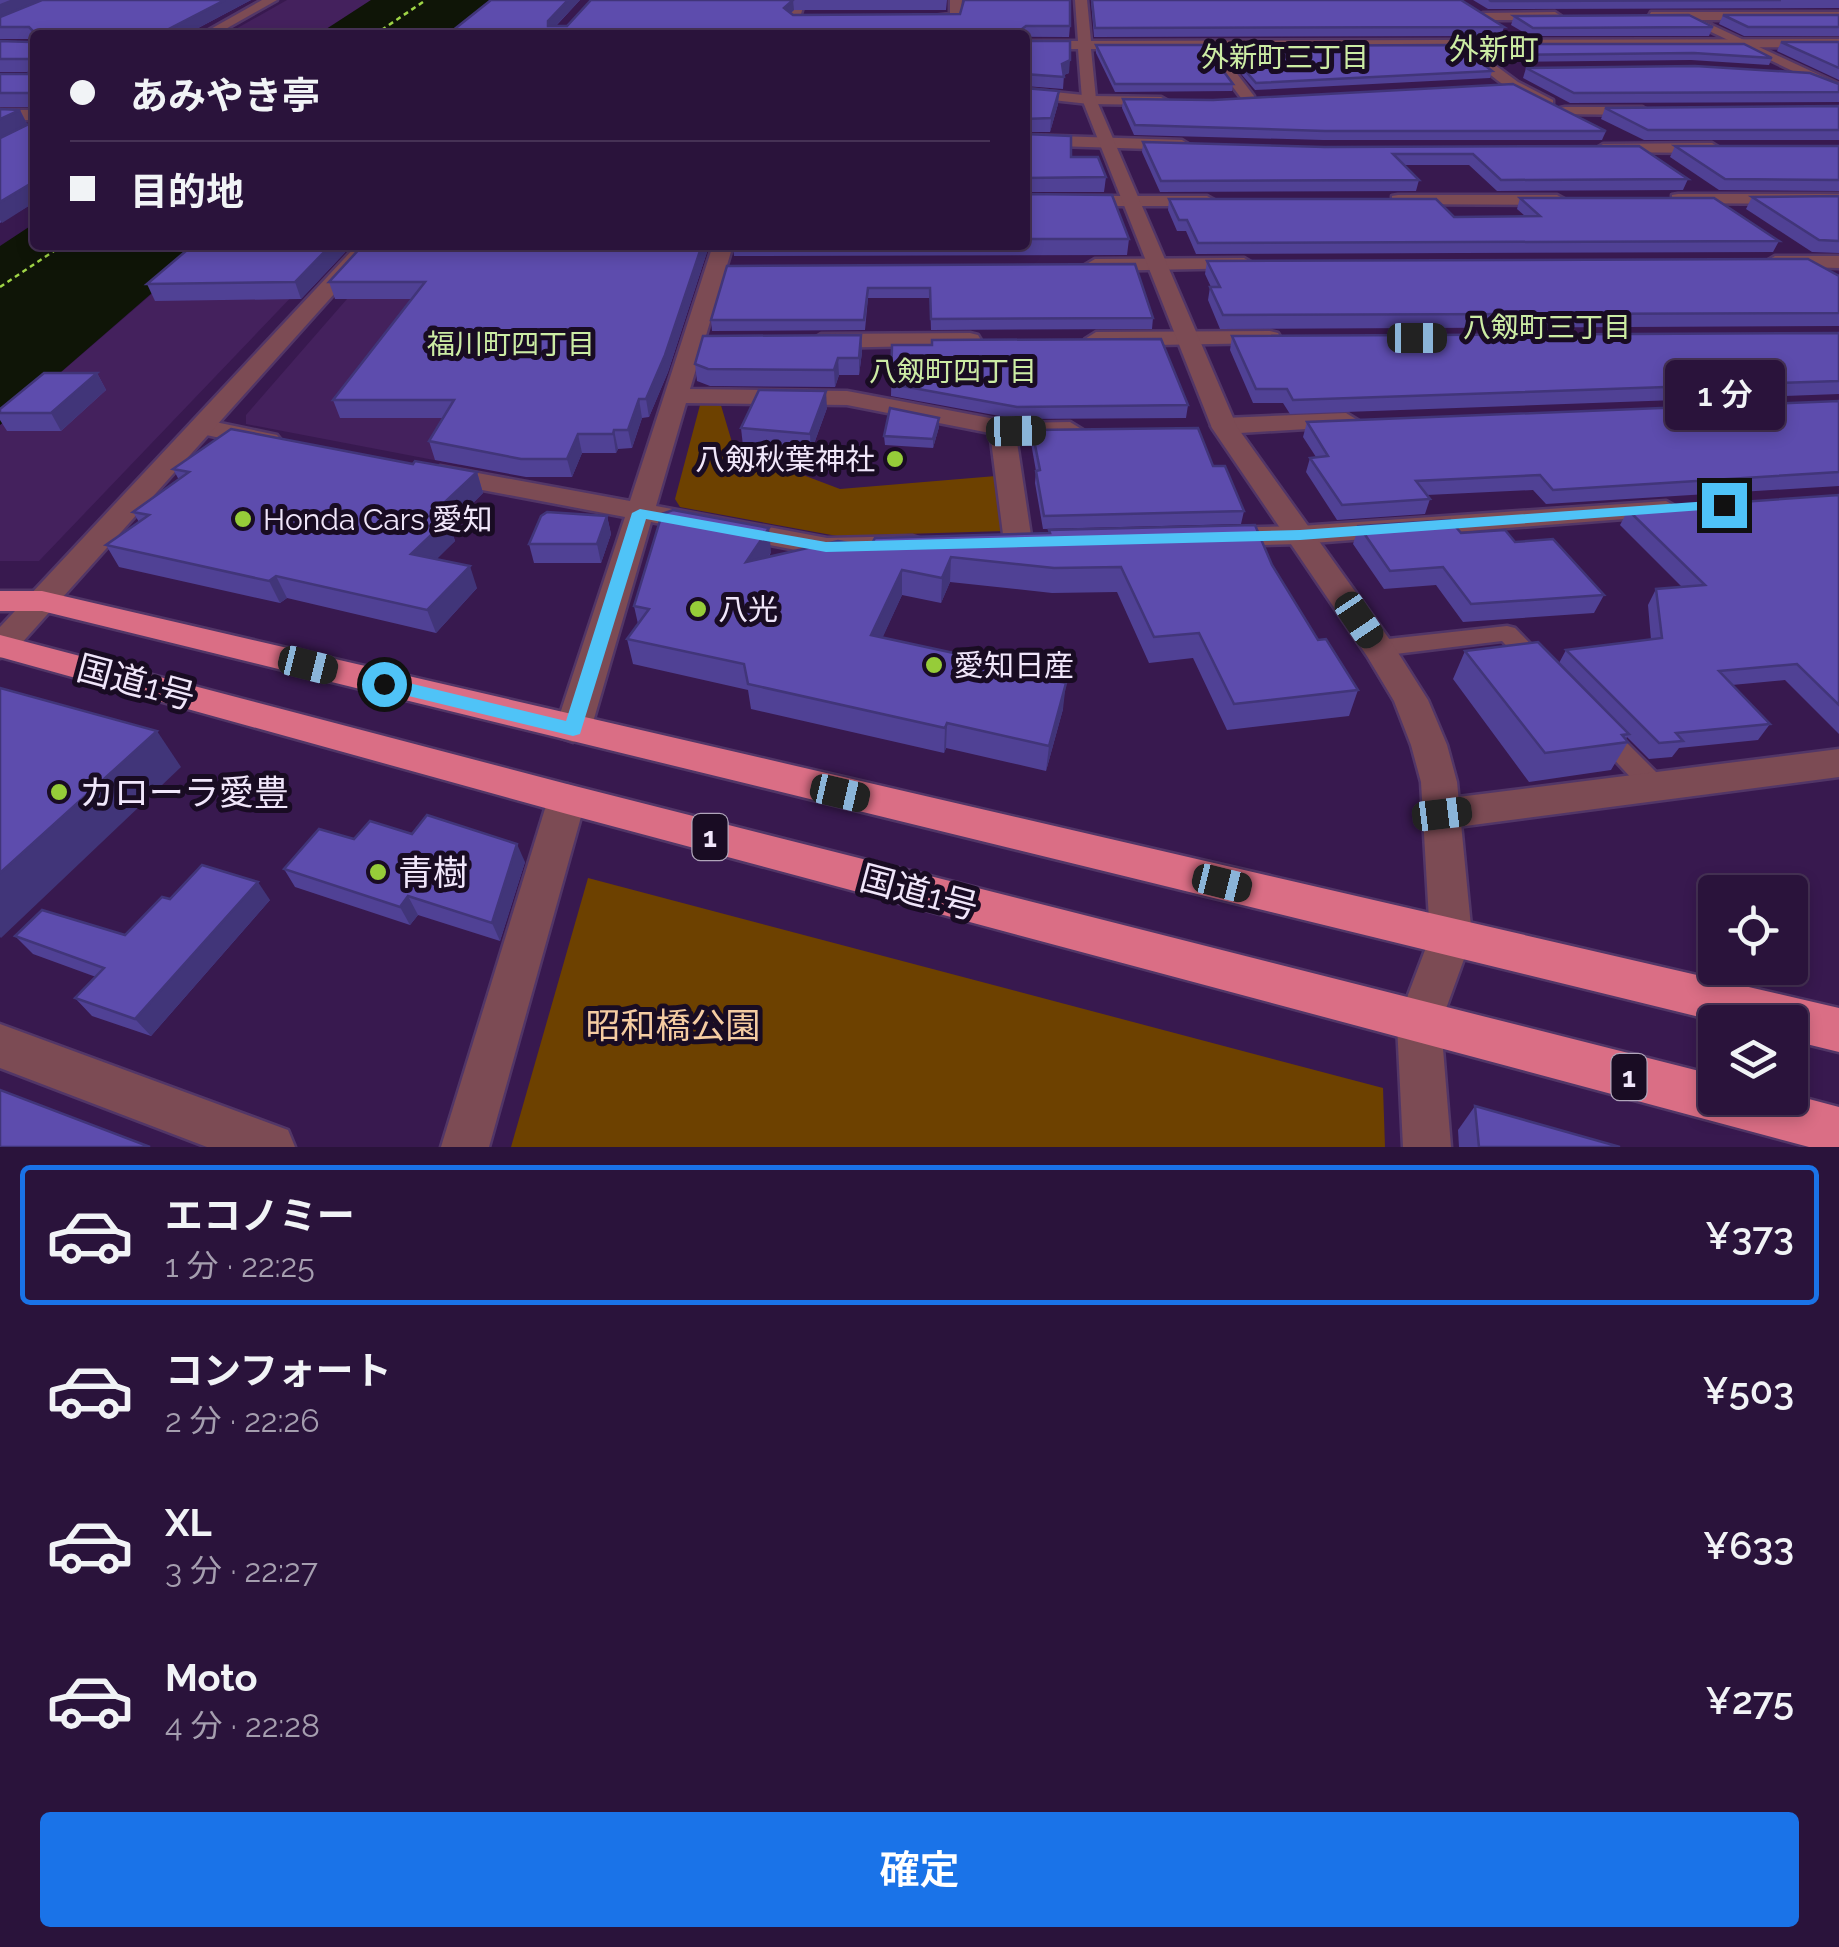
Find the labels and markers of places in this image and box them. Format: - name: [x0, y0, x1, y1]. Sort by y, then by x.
- place label: 八剱秋葉神社: [695, 442, 875, 477]
- marker: 八剱秋葉神社: [884, 448, 906, 470]
- place label: Honda Cars 愛知: [263, 502, 493, 537]
- marker: Honda Cars 愛知: [232, 508, 254, 530]
- place label: 八光: [718, 592, 778, 627]
- marker: 八光: [687, 598, 709, 620]
- place label: 愛知日産: [954, 648, 1074, 683]
- marker: 愛知日産: [923, 654, 945, 676]
- place label: カローラ愛豊: [79, 772, 289, 813]
- marker: カローラ愛豊: [48, 781, 70, 803]
- place label: 青樹: [398, 852, 468, 893]
- marker: 青樹: [367, 861, 389, 883]

